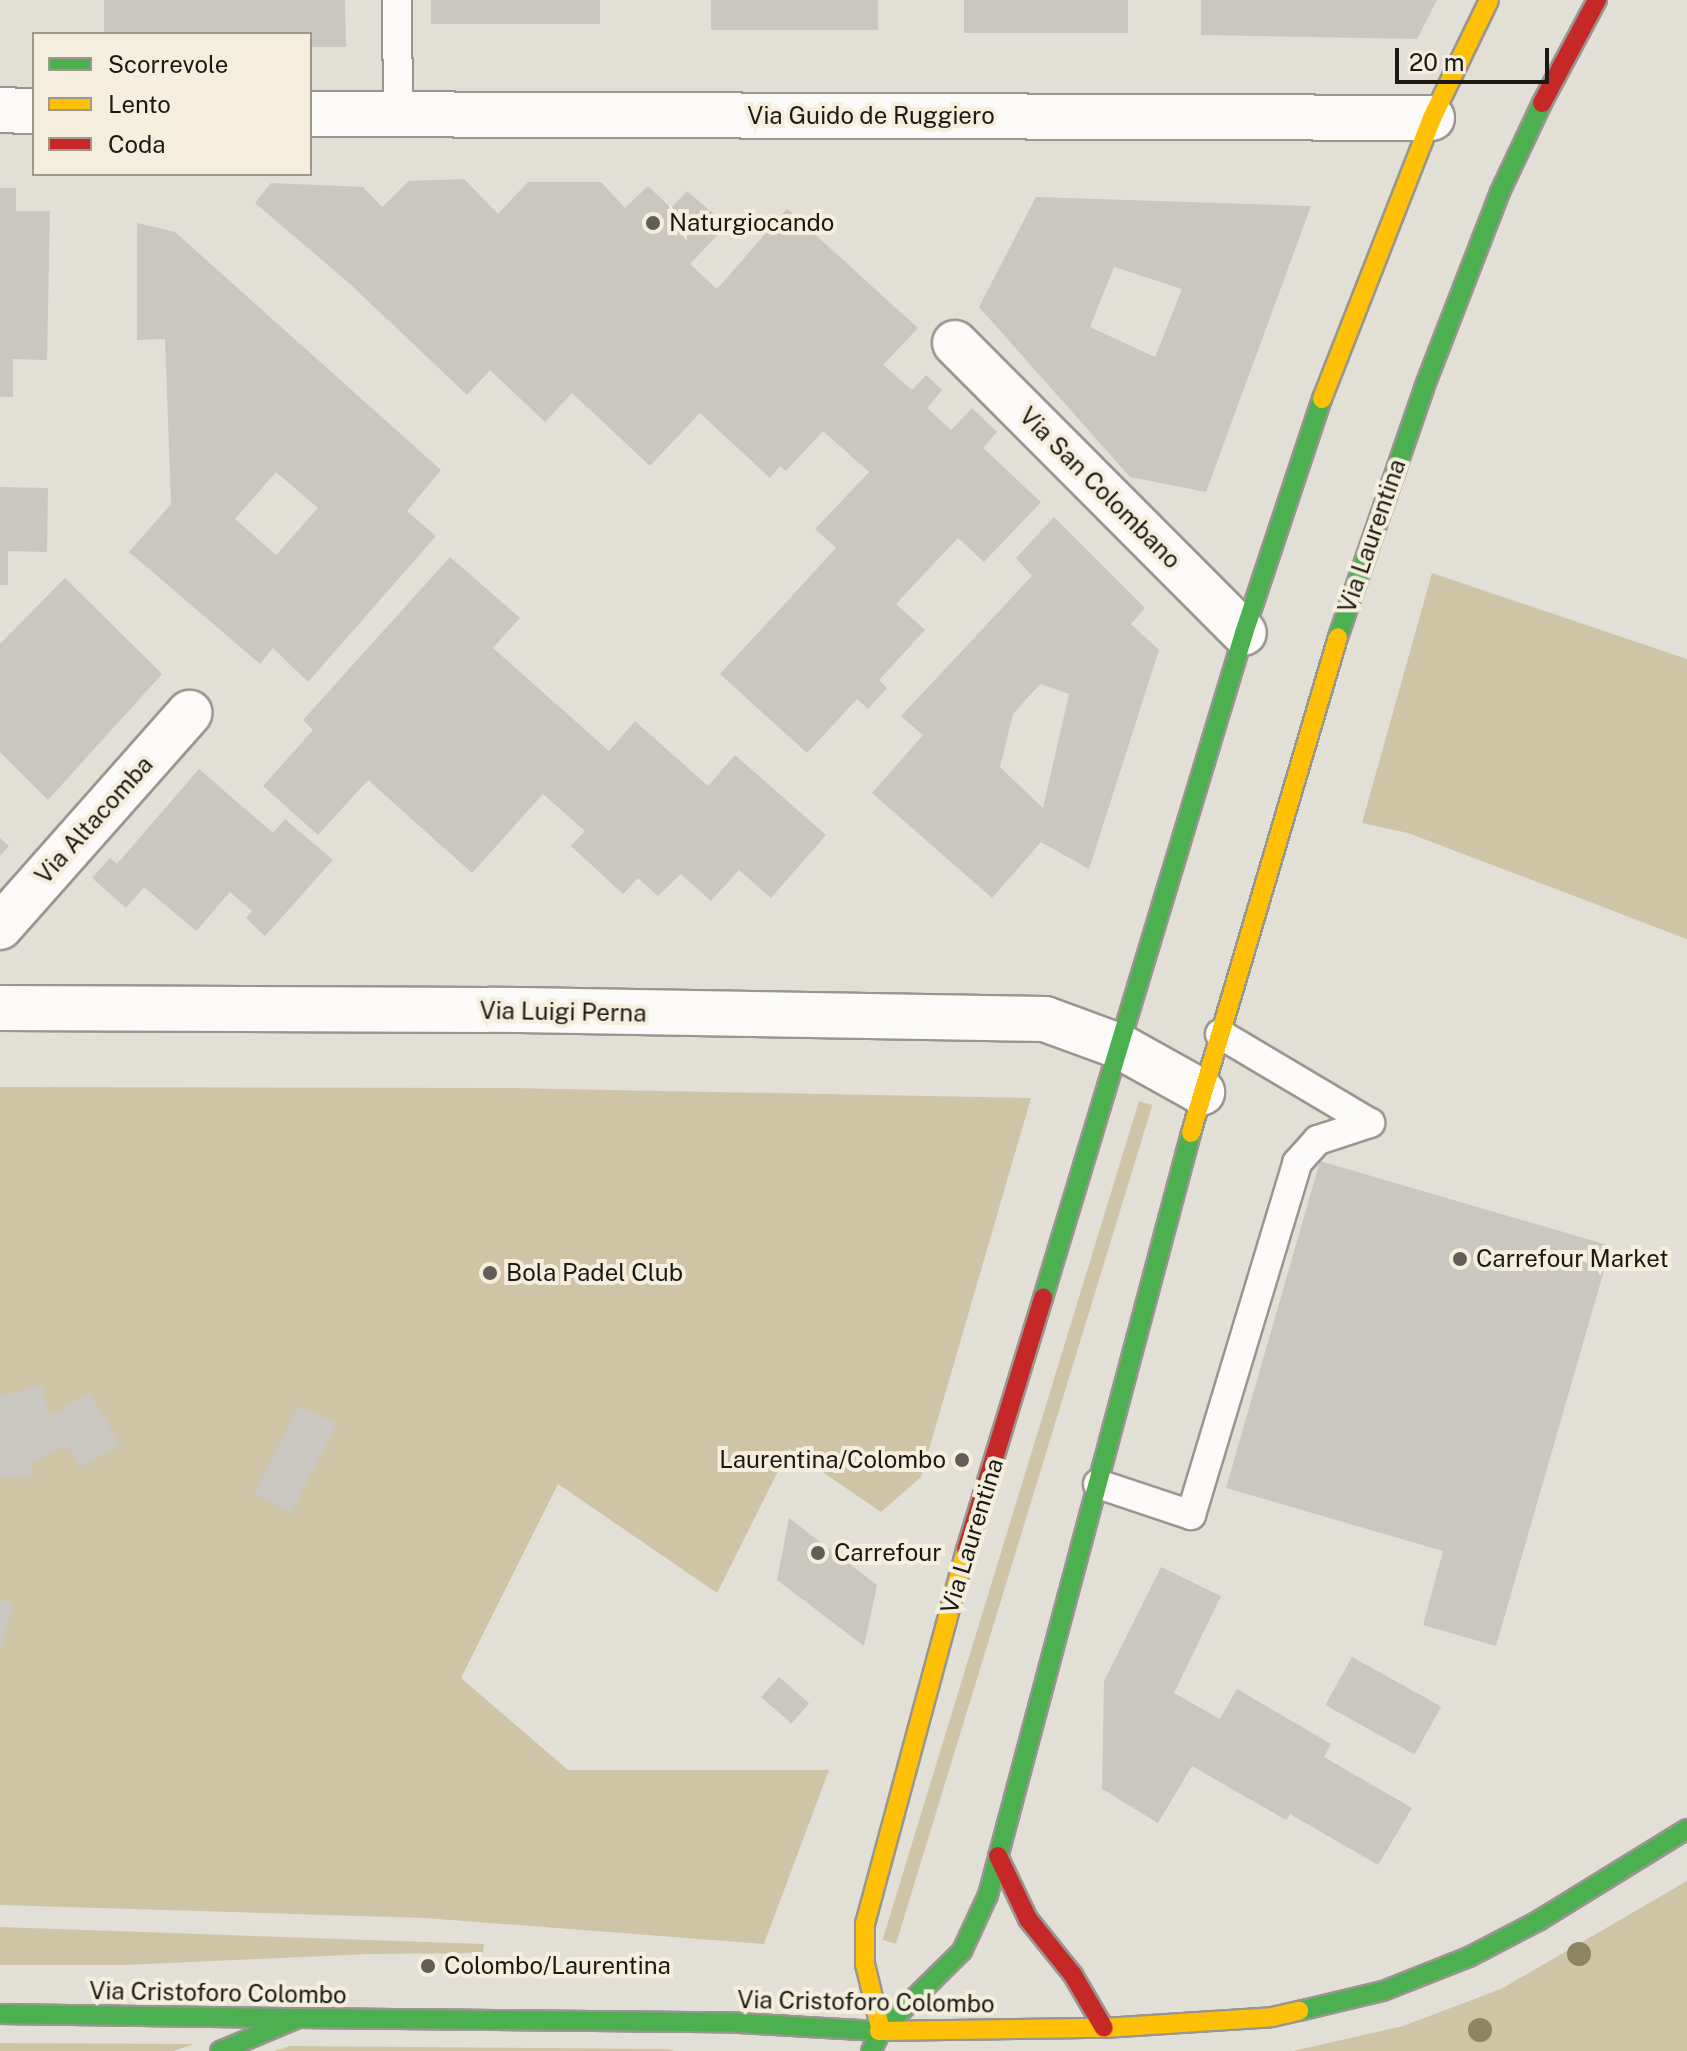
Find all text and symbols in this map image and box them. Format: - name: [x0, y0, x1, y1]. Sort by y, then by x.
- legend: [32, 32, 312, 176]
- scale bar: [1399, 32, 1553, 82]
- text: 20 m: [1409, 48, 1465, 76]
- text: Scorrevole: [108, 50, 228, 78]
- text: Lento: [108, 90, 171, 118]
- street label: Via Guido de Ruggiero: [747, 102, 995, 130]
- text: Coda: [108, 130, 166, 158]
- place label: Naturgiocando: [669, 209, 834, 237]
- marker: Naturgiocando: [644, 214, 662, 232]
- street label: Via San Colombano: [1013, 401, 1187, 575]
- street label: Via Laurentina: [1332, 455, 1412, 617]
- street label: Via Altacomba: [29, 750, 159, 890]
- street label: Via Luigi Perna: [479, 996, 647, 1028]
- place label: Carrefour Market: [1476, 1245, 1669, 1273]
- marker: Carrefour Market: [1451, 1250, 1469, 1268]
- place label: Bola Padel Club: [506, 1259, 683, 1287]
- marker: Bola Padel Club: [481, 1264, 499, 1282]
- place label: Laurentina/Colombo: [719, 1446, 946, 1474]
- marker: Laurentina/Colombo: [953, 1451, 971, 1469]
- street label: Via Laurentina: [935, 1455, 1009, 1617]
- place label: Carrefour: [834, 1539, 942, 1567]
- marker: Carrefour: [809, 1544, 827, 1562]
- place label: Colombo/Laurentina: [444, 1952, 671, 1980]
- marker: Colombo/Laurentina: [419, 1957, 437, 1975]
- street label: Via Cristoforo Colombo: [89, 1976, 347, 2010]
- street label: Via Cristoforo Colombo: [737, 1985, 995, 2019]

